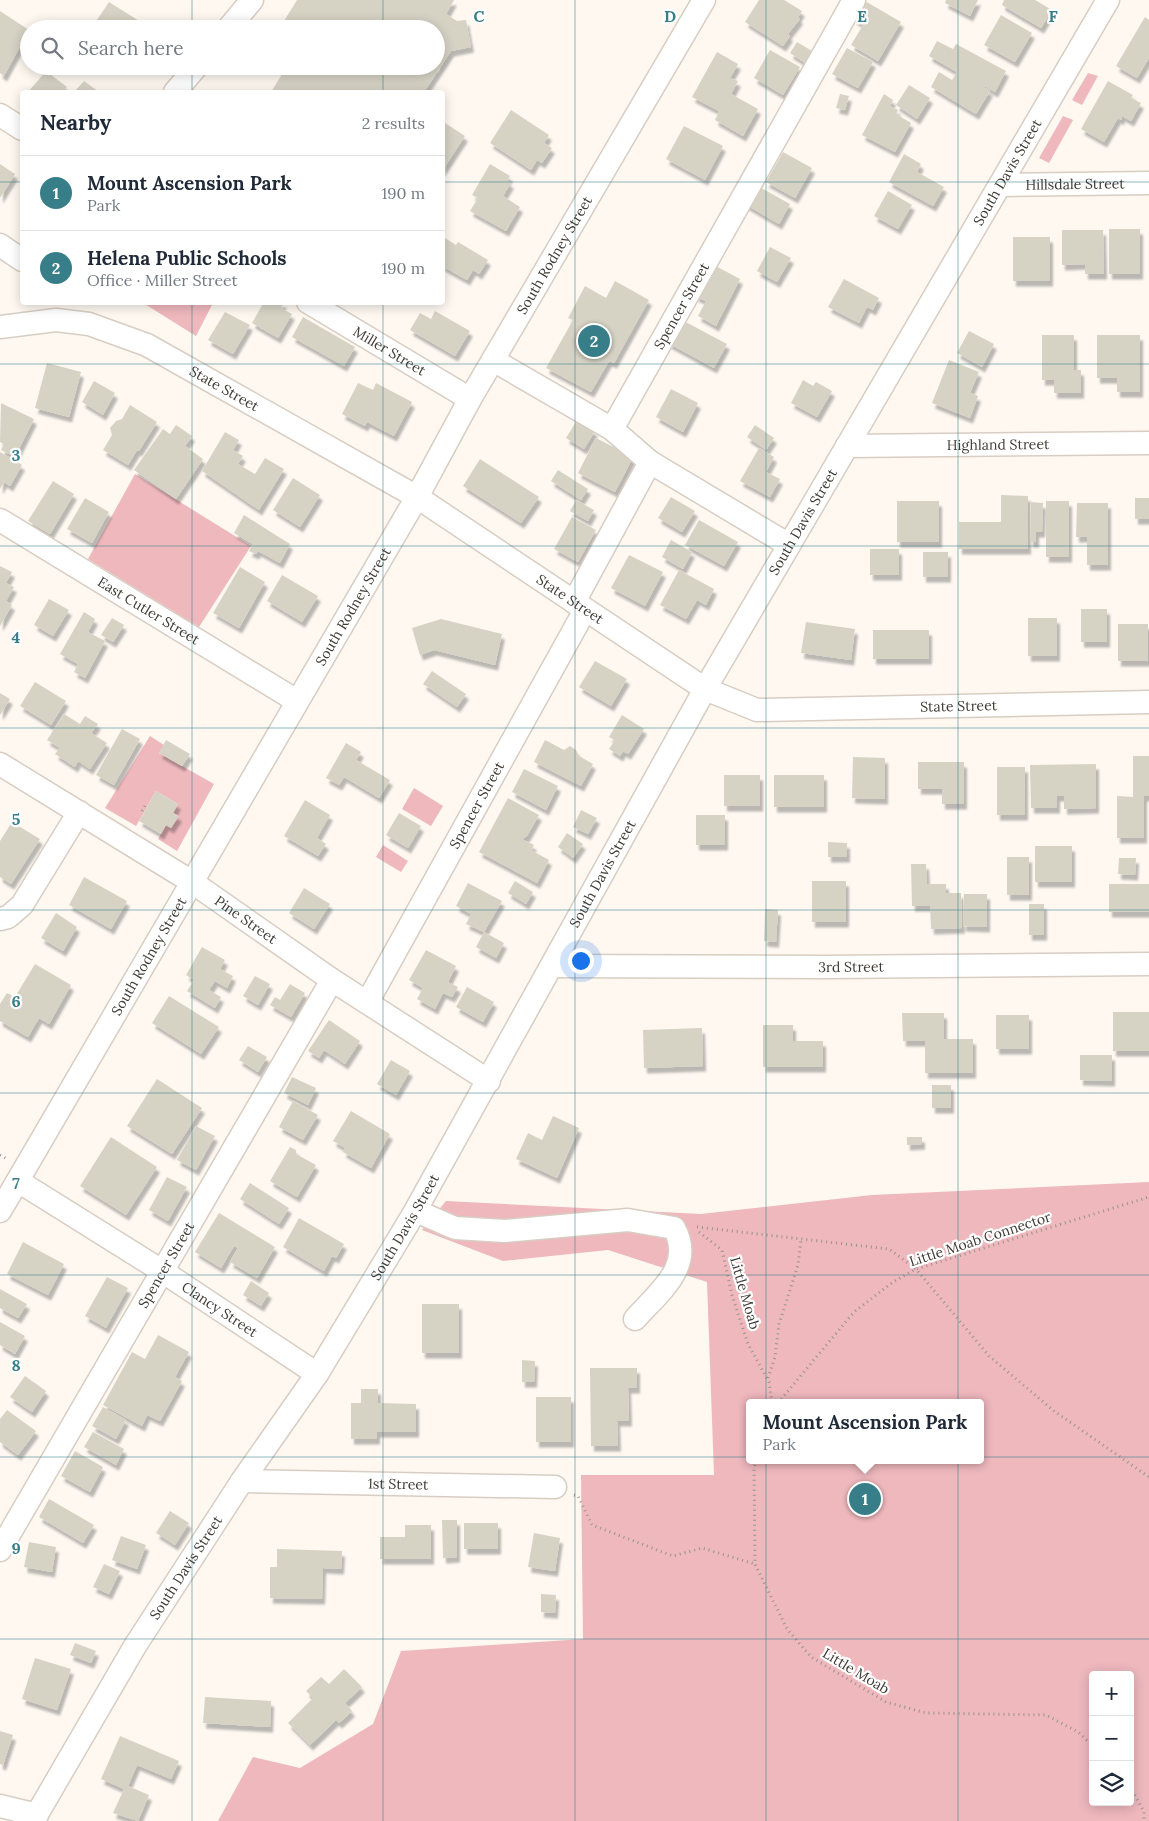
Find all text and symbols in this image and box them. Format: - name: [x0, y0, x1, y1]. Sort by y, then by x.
- text: C: [473, 6, 485, 26]
- text: D: [664, 6, 676, 26]
- text: E: [857, 6, 867, 26]
- text: F: [1048, 6, 1058, 26]
- search box: [20, 20, 445, 75]
- icon: search: [38, 34, 66, 62]
- text: Search here: [78, 36, 184, 60]
- text: Nearby: [40, 109, 111, 136]
- text: 2 results: [362, 113, 425, 133]
- street label: South Davis Street: [969, 115, 1046, 229]
- text: Mount Ascension Park: [87, 171, 292, 195]
- street label: Hillsdale Street: [1025, 174, 1125, 194]
- text: 1: [53, 183, 59, 203]
- text: 190 m: [381, 183, 425, 203]
- street label: South Rodney Street: [513, 192, 596, 318]
- text: Park: [87, 195, 120, 215]
- text: Helena Public Schools: [87, 246, 287, 270]
- text: 2: [52, 258, 60, 278]
- text: 190 m: [381, 258, 425, 278]
- street label: Spencer Street: [650, 259, 713, 352]
- text: Office · Miller Street: [87, 270, 238, 290]
- street label: Miller Street: [350, 322, 430, 380]
- pin: 2: [578, 322, 610, 360]
- street label: State Street: [186, 362, 263, 415]
- street label: Highland Street: [947, 435, 1050, 454]
- text: 3: [12, 445, 21, 465]
- street label: South Davis Street: [765, 465, 841, 578]
- street label: South Rodney Street: [311, 544, 395, 669]
- street label: State Street: [533, 570, 607, 628]
- street label: East Cutler Street: [94, 573, 203, 649]
- text: 4: [12, 627, 21, 647]
- street label: State Street: [920, 696, 998, 716]
- street label: Spencer Street: [445, 758, 508, 852]
- text: 5: [12, 809, 21, 829]
- street label: South Davis Street: [565, 816, 640, 931]
- street label: Pine Street: [211, 892, 281, 948]
- street label: South Rodney Street: [107, 893, 191, 1019]
- your location: [568, 948, 594, 974]
- street label: 3rd Street: [818, 957, 884, 976]
- text: 6: [11, 991, 21, 1011]
- street label: South Davis Street: [367, 1170, 443, 1284]
- text: 7: [12, 1173, 20, 1193]
- street label: Little Moab Connector: [907, 1208, 1053, 1270]
- street label: Spencer Street: [134, 1218, 199, 1311]
- street label: Little Moab: [726, 1255, 764, 1331]
- street label: Clancy Street: [178, 1278, 262, 1341]
- text: 8: [11, 1355, 21, 1375]
- popup: [746, 1399, 984, 1464]
- text: Mount Ascension Park: [763, 1410, 967, 1434]
- text: Park: [763, 1434, 796, 1454]
- street label: 1st Street: [368, 1474, 429, 1494]
- pin: 1: [849, 1480, 881, 1518]
- street label: South Davis Street: [146, 1512, 226, 1623]
- text: 9: [11, 1538, 21, 1558]
- street label: Little Moab: [819, 1644, 893, 1698]
- map controls: [1089, 1671, 1134, 1806]
- button: +: [1089, 1671, 1134, 1716]
- button: −: [1089, 1716, 1134, 1761]
- button: layers: [1089, 1761, 1134, 1806]

